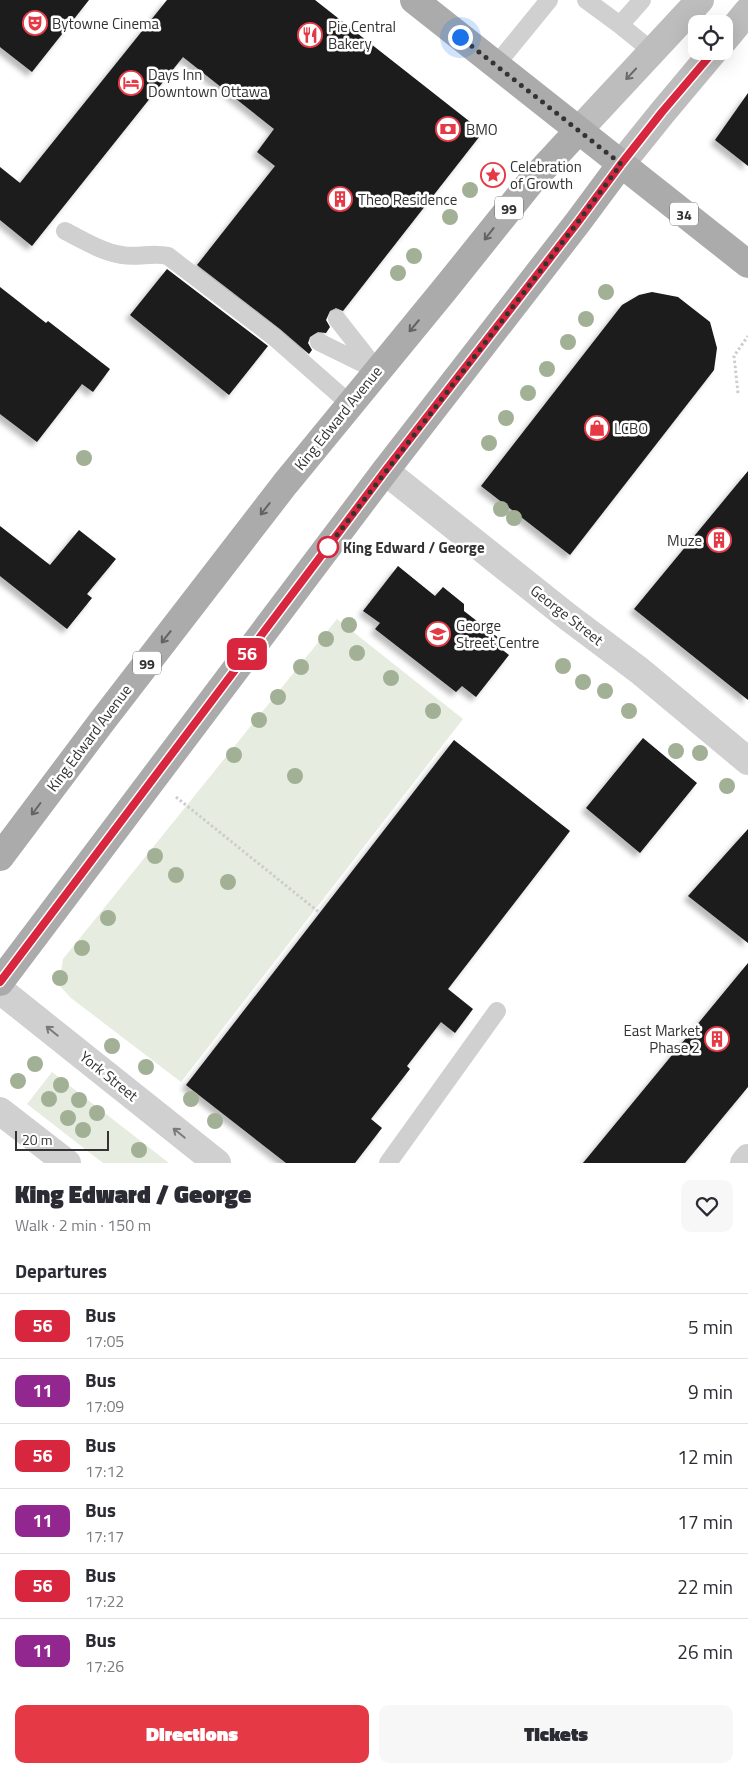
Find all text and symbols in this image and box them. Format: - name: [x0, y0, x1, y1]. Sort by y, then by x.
- theatre icon: Bytowne Cinema: [22, 10, 48, 36]
- place label: Bytowne Cinema: [52, 12, 160, 35]
- place label: Pie Central Bakery: [328, 15, 396, 55]
- map controls: [688, 15, 733, 60]
- button: locate: [688, 15, 733, 60]
- restaurant icon: Pie Central Bakery: [297, 22, 323, 48]
- your location: [448, 25, 473, 50]
- place label: Days Inn Downtown Ottawa: [148, 63, 268, 103]
- one-way arrow: [625, 68, 637, 80]
- hotel icon: Days Inn Downtown Ottawa: [118, 70, 144, 96]
- bank icon: BMO: [435, 116, 461, 142]
- place label: BMO: [466, 118, 498, 141]
- place label: Celebration of Growth: [510, 155, 582, 195]
- place icon: Celebration of Growth: [480, 162, 506, 188]
- building icon: Theo Residence: [327, 186, 353, 212]
- place label: Theo Residence: [358, 188, 457, 211]
- road number: 99: [495, 197, 523, 220]
- road number: 34: [670, 202, 698, 225]
- one-way arrow: [483, 227, 494, 240]
- one-way arrow: [408, 320, 420, 333]
- street label: King Edward Avenue: [288, 361, 388, 475]
- shop icon: LCBO: [584, 415, 610, 441]
- place label: LCBO: [614, 417, 648, 440]
- one-way arrow: [260, 502, 271, 515]
- building icon: Muze: [706, 527, 732, 553]
- place label: Muze: [667, 529, 702, 552]
- marker: King Edward / George: [317, 536, 339, 558]
- place label: King Edward / George: [343, 536, 485, 559]
- street label: George Street: [526, 579, 609, 651]
- place label: George Street Centre: [456, 614, 539, 654]
- school or university icon: George Street Centre: [425, 621, 451, 647]
- one-way arrow: [161, 630, 171, 644]
- line badge: 56: [224, 638, 270, 670]
- text: 56: [237, 640, 257, 667]
- road number: 99: [133, 651, 161, 674]
- street label: King Edward Avenue: [41, 680, 137, 796]
- one-way arrow: [31, 802, 41, 816]
- place label: East Market Phase 2: [624, 1019, 701, 1059]
- one-way arrow: [46, 1026, 59, 1037]
- building icon: East Market Phase 2: [704, 1026, 730, 1052]
- street label: York Street: [75, 1045, 144, 1107]
- one-way arrow: [173, 1127, 186, 1138]
- scale bar: [15, 1128, 109, 1151]
- text: 20 m: [22, 1129, 52, 1150]
- text: King Edward / George: [15, 1176, 251, 1212]
- button: heart: [681, 1180, 733, 1232]
- text: Walk · 2 min · 150 m: [15, 1213, 151, 1237]
- text: Departures: [15, 1256, 107, 1285]
- text: Bus: [85, 1300, 116, 1329]
- text: 56: [32, 1312, 53, 1339]
- text: 5 min: [688, 1312, 733, 1341]
- text: 17:05: [85, 1329, 124, 1353]
- text: Bus: [85, 1365, 116, 1394]
- text: 11: [32, 1377, 53, 1404]
- text: 9 min: [688, 1377, 733, 1406]
- text: 17:09: [85, 1394, 124, 1418]
- text: Bus: [85, 1430, 116, 1459]
- text: 56: [32, 1442, 53, 1469]
- text: 12 min: [677, 1442, 733, 1471]
- text: 17:12: [85, 1459, 124, 1483]
- text: Bus: [85, 1495, 116, 1524]
- text: 11: [32, 1507, 53, 1534]
- text: 17 min: [677, 1507, 733, 1536]
- text: 17:17: [85, 1524, 124, 1548]
- text: Bus: [85, 1560, 116, 1589]
- text: 56: [32, 1572, 53, 1599]
- text: 22 min: [677, 1572, 733, 1601]
- text: 17:22: [85, 1589, 124, 1613]
- text: Bus: [85, 1625, 116, 1654]
- text: 11: [32, 1637, 53, 1664]
- text: 26 min: [677, 1637, 733, 1666]
- text: 17:26: [85, 1654, 124, 1678]
- button: Directions: [15, 1705, 369, 1763]
- button: Tickets: [379, 1705, 733, 1763]

